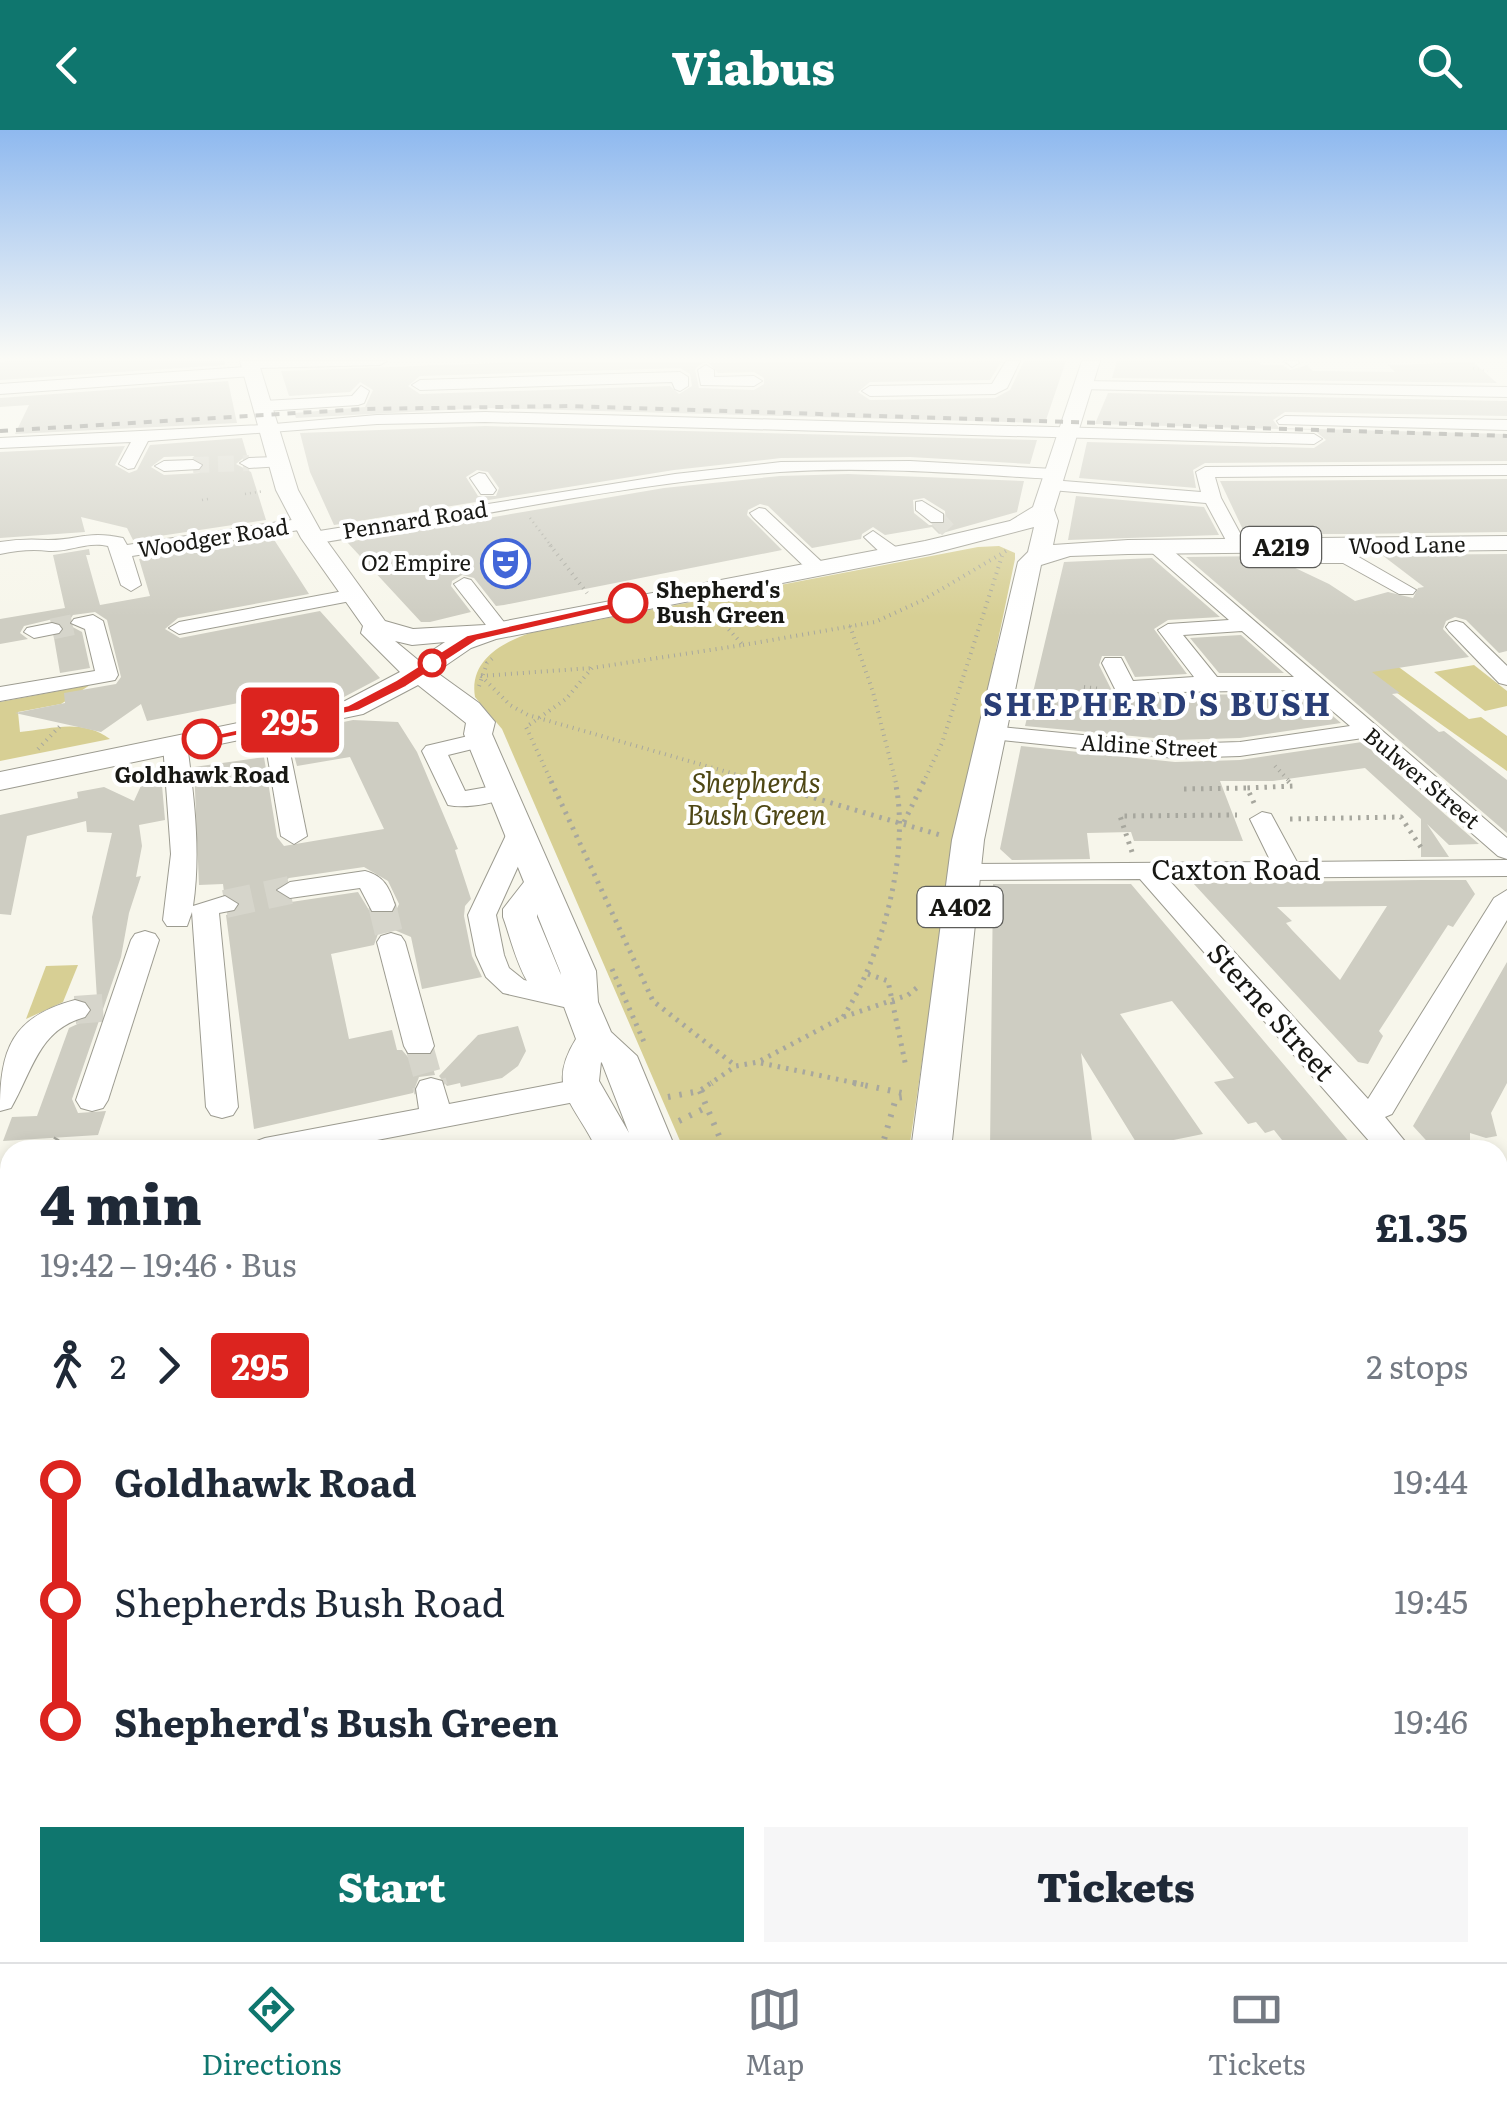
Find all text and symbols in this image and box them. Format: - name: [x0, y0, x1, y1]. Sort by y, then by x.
- text: Viabus: [672, 32, 835, 99]
- icon: back: [40, 38, 95, 93]
- icon: search: [1412, 38, 1467, 93]
- street label: Pennard Road: [340, 491, 490, 546]
- street label: Woodger Road: [135, 508, 291, 565]
- street label: Wood Lane: [1348, 526, 1466, 561]
- road number: A219: [1241, 527, 1321, 567]
- theatre icon: O2 Empire: [480, 537, 532, 589]
- place label: O2 Empire: [361, 545, 471, 578]
- place label: Shepherd's Bush Green: [656, 572, 785, 630]
- marker: Shepherd's Bush Green: [609, 584, 647, 622]
- unlabelled marker: [419, 650, 445, 676]
- district label: SHEPHERD'S BUSH: [983, 678, 1333, 726]
- line badge: 295: [232, 688, 348, 752]
- text: 295: [261, 694, 319, 746]
- street label: Bulwer Street: [1358, 718, 1488, 836]
- marker: Goldhawk Road: [183, 720, 221, 758]
- street label: Aldine Street: [1080, 724, 1219, 765]
- place label: Goldhawk Road: [114, 757, 290, 790]
- park label: Shepherds Bush Green: [686, 760, 826, 834]
- street label: Caxton Road: [1151, 847, 1321, 889]
- road number: A402: [918, 887, 1002, 927]
- street label: Sterne Street: [1199, 932, 1347, 1090]
- text: 4 min: [40, 1160, 202, 1242]
- text: £1.35: [1375, 1197, 1468, 1254]
- text: 19:42 – 19:46 · Bus: [40, 1239, 296, 1287]
- icon: walk: [40, 1338, 95, 1393]
- icon: forward: [141, 1338, 196, 1393]
- text: 295: [231, 1339, 289, 1391]
- text: 2: [110, 1341, 126, 1389]
- text: 2 stops: [1366, 1341, 1468, 1389]
- text: Goldhawk Road: [114, 1452, 417, 1509]
- text: 19:44: [1393, 1456, 1468, 1504]
- text: Shepherds Bush Road: [114, 1572, 505, 1629]
- text: 19:45: [1394, 1576, 1468, 1624]
- text: Shepherd's Bush Green: [114, 1692, 559, 1749]
- text: 19:46: [1393, 1696, 1468, 1744]
- button: Start: [40, 1827, 744, 1942]
- button: Tickets: [764, 1827, 1468, 1942]
- tab: Directions: [202, 1982, 342, 2084]
- tab: Map: [745, 1982, 804, 2084]
- tab: Tickets: [1208, 1982, 1305, 2084]

